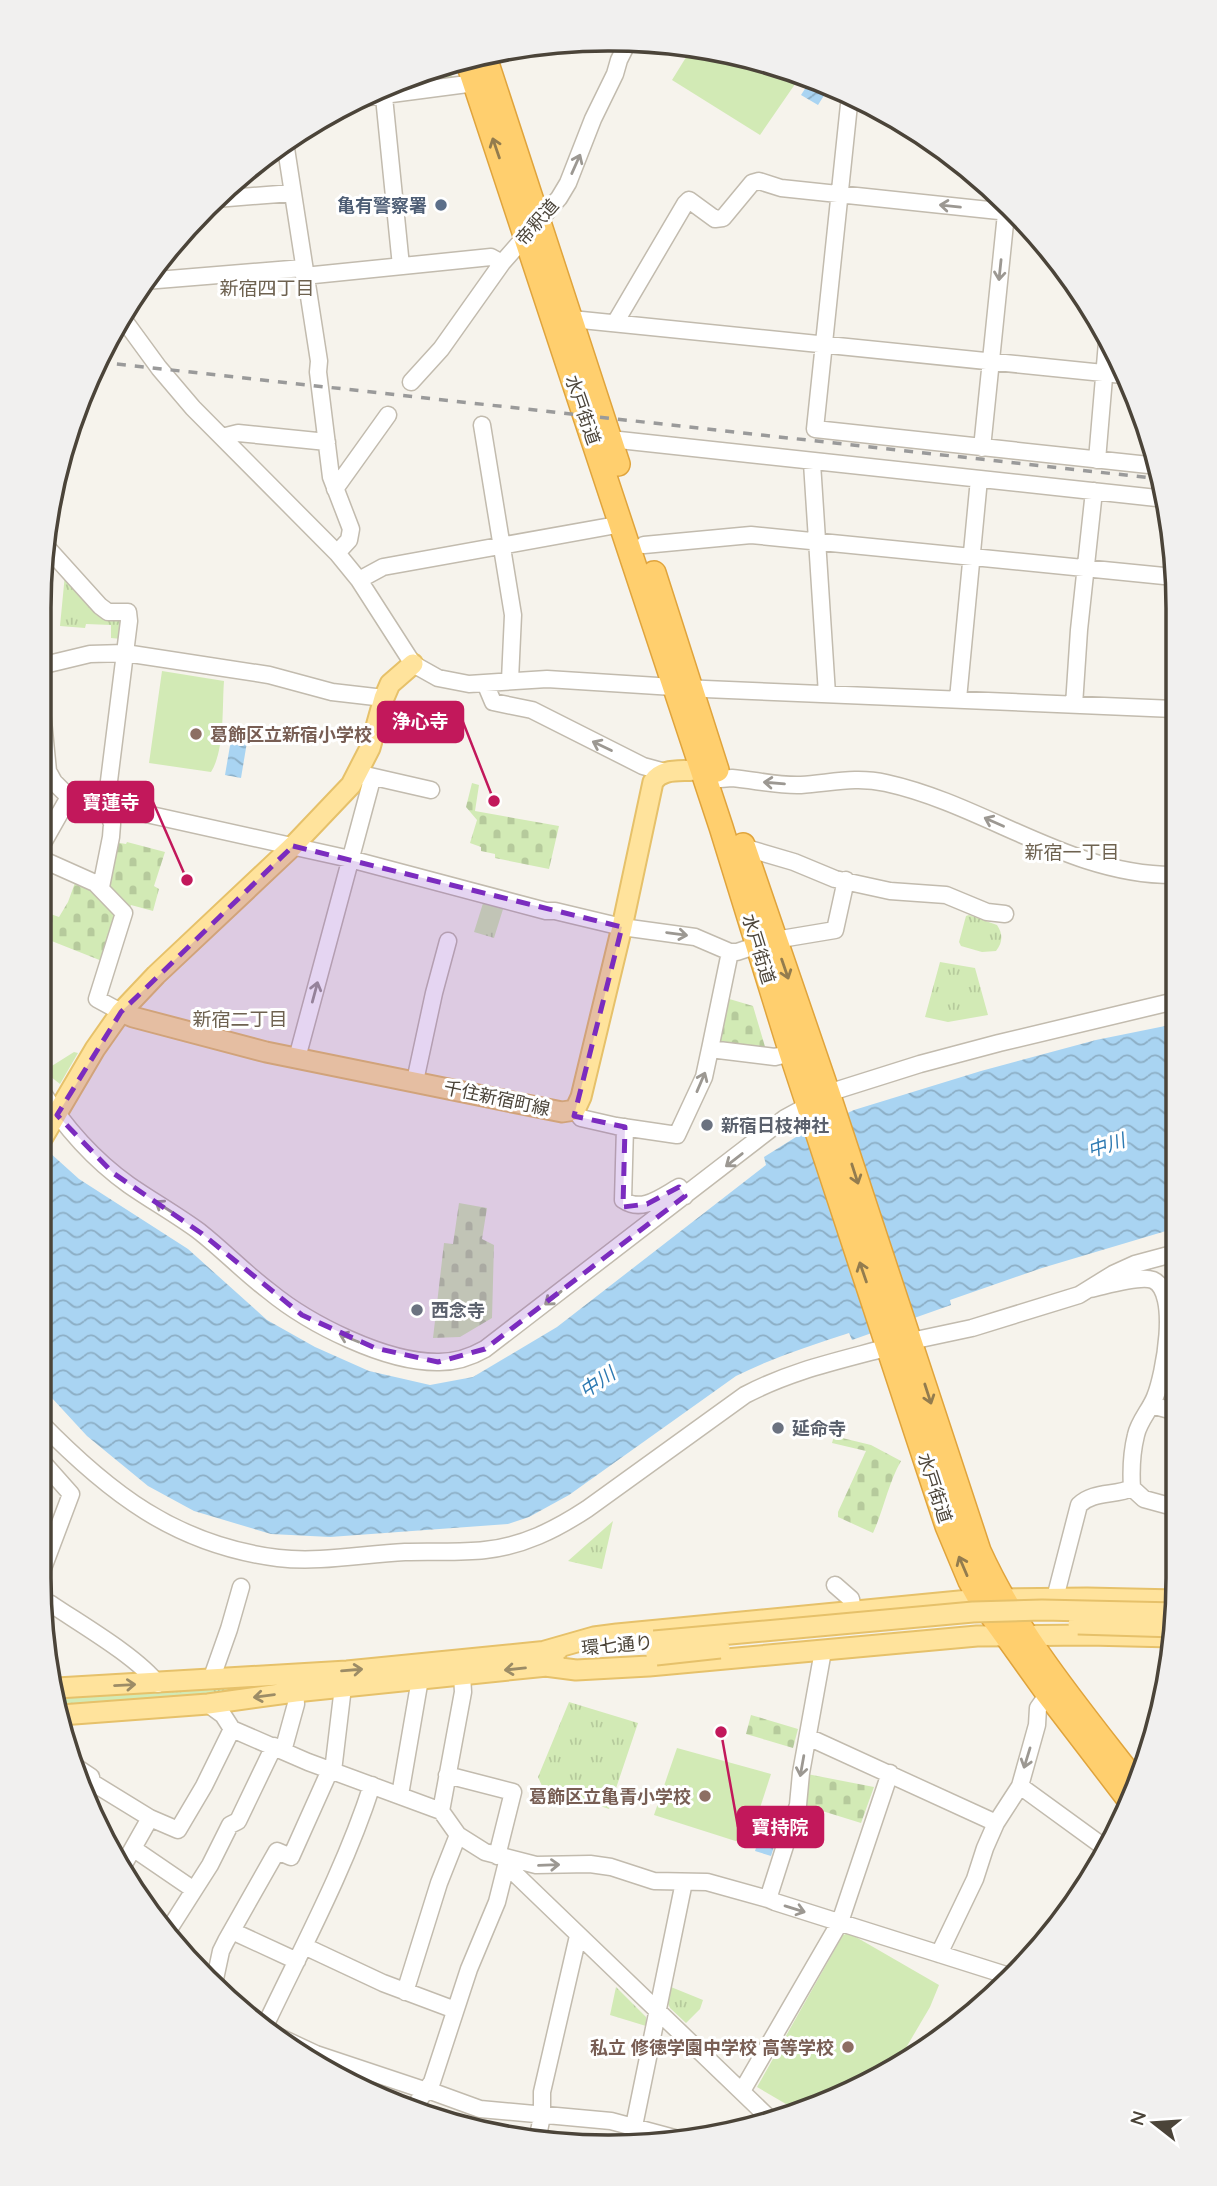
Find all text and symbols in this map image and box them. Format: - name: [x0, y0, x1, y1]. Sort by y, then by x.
- one-way arrow: [489, 137, 501, 159]
- one-way arrow: [570, 154, 583, 175]
- place label: 亀有警察署: [337, 194, 427, 217]
- street label: 帝釈道: [511, 194, 563, 250]
- marker: 亀有警察署: [433, 197, 449, 213]
- one-way arrow: [939, 200, 962, 213]
- one-way arrow: [993, 258, 1006, 281]
- district label: 新宿四丁目: [219, 276, 315, 300]
- street label: 水戸街道: [560, 372, 606, 448]
- callout: 浄心寺: [378, 702, 463, 742]
- text: 浄心寺: [391, 709, 449, 733]
- place label: 葛飾区立新宿小学校: [210, 723, 372, 746]
- marker: 葛飾区立新宿小学校: [188, 726, 204, 742]
- one-way arrow: [592, 738, 613, 752]
- one-way arrow: [763, 776, 786, 789]
- callout: 寶蓮寺: [68, 782, 153, 822]
- text: 寶蓮寺: [82, 790, 140, 814]
- one-way arrow: [984, 815, 1005, 828]
- district label: 新宿一丁目: [1024, 840, 1120, 864]
- street label: 水戸街道: [737, 911, 781, 987]
- one-way arrow: [665, 928, 688, 941]
- one-way arrow: [780, 958, 792, 980]
- one-way arrow: [309, 981, 322, 1004]
- district label: 新宿二丁目: [192, 1007, 288, 1031]
- one-way arrow: [695, 1071, 708, 1093]
- street label: 千住新宿町線: [442, 1076, 552, 1120]
- place label: 新宿日枝神社: [721, 1114, 829, 1137]
- marker: 新宿日枝神社: [699, 1117, 715, 1133]
- water label: 中川: [1084, 1127, 1130, 1162]
- one-way arrow: [725, 1152, 743, 1167]
- one-way arrow: [850, 1163, 862, 1185]
- one-way arrow: [155, 1200, 174, 1215]
- one-way arrow: [856, 1261, 869, 1283]
- one-way arrow: [544, 1290, 562, 1305]
- place label: 西念寺: [431, 1299, 485, 1322]
- marker: 西念寺: [409, 1302, 425, 1318]
- one-way arrow: [338, 1330, 360, 1343]
- water label: 中川: [575, 1360, 621, 1403]
- one-way arrow: [922, 1383, 935, 1405]
- place label: 延命寺: [792, 1417, 846, 1440]
- marker: 延命寺: [770, 1420, 786, 1436]
- street label: 水戸街道: [913, 1450, 957, 1526]
- one-way arrow: [956, 1556, 969, 1577]
- street label: 環七通り: [580, 1630, 654, 1660]
- one-way arrow: [340, 1663, 363, 1676]
- one-way arrow: [504, 1663, 527, 1676]
- one-way arrow: [113, 1679, 136, 1692]
- one-way arrow: [253, 1690, 276, 1703]
- one-way arrow: [1020, 1747, 1033, 1769]
- one-way arrow: [795, 1754, 808, 1777]
- place label: 葛飾区立亀青小学校: [529, 1785, 691, 1808]
- marker: 葛飾区立亀青小学校: [697, 1788, 713, 1804]
- callout: 寶持院: [738, 1807, 823, 1847]
- text: 寶持院: [751, 1815, 809, 1839]
- one-way arrow: [538, 1858, 561, 1872]
- one-way arrow: [783, 1903, 805, 1916]
- place label: 私立 修徳学園中学校 高等学校: [590, 2036, 834, 2059]
- marker: 私立 修徳学園中学校 高等学校: [840, 2039, 856, 2055]
- north arrow: [1119, 2088, 1189, 2158]
- text: N: [1124, 2108, 1151, 2128]

